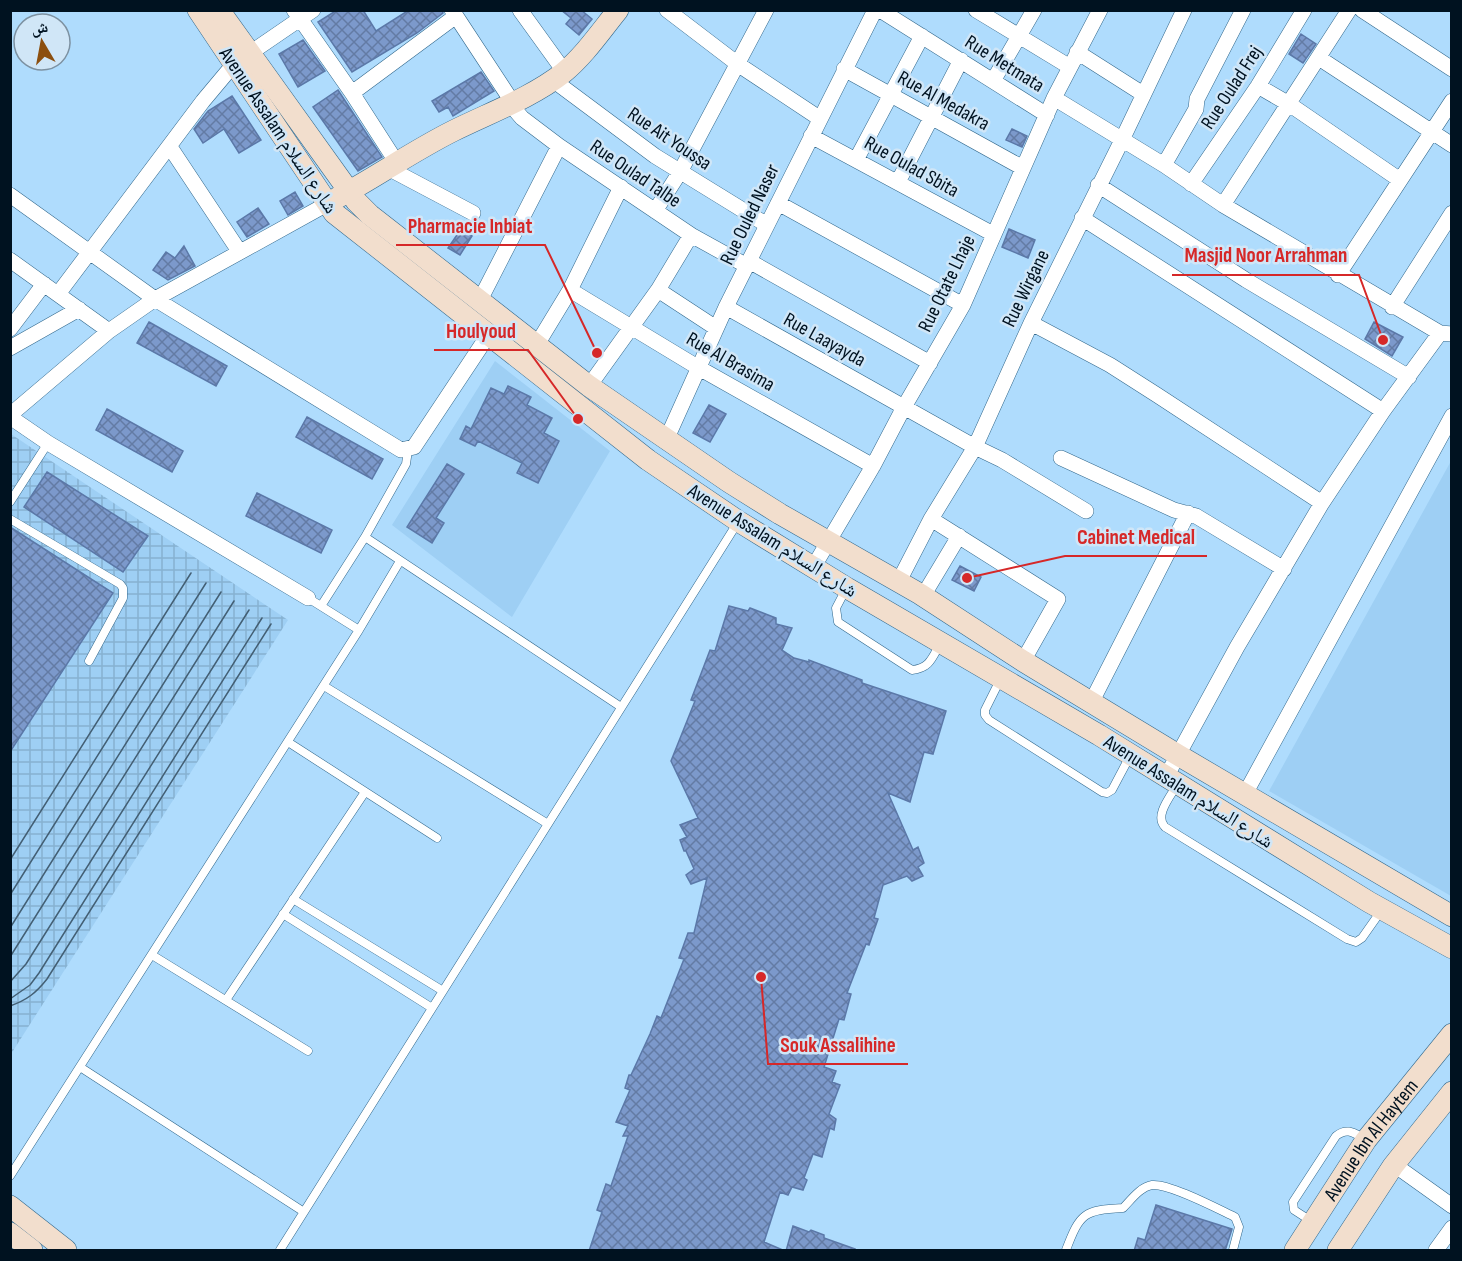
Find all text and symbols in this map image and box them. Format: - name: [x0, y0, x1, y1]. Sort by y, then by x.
- north arrow: [12, 12, 72, 72]
- text: ش: [30, 18, 50, 40]
- street label: Rue Metmata: [960, 30, 1049, 98]
- street label: Rue Oulad Frej: [1196, 41, 1268, 134]
- street label: Avenue Assalam شارع السلام: [212, 42, 343, 219]
- street label: Rue Al Medakra: [893, 66, 994, 136]
- street label: Rue Ait Youssa: [623, 102, 716, 176]
- street label: Rue Oulad Sbita: [860, 131, 963, 203]
- street label: Rue Oulad Talbe: [585, 135, 685, 213]
- street label: Rue Ouled Naser: [715, 160, 785, 269]
- callout: Pharmacie Inbiat: [396, 206, 545, 245]
- text: Pharmacie Inbiat: [408, 214, 532, 239]
- street label: Rue Otate Lhaje: [913, 231, 981, 336]
- callout: Masjid Noor Arrahman: [1172, 236, 1359, 275]
- text: Masjid Noor Arrahman: [1185, 243, 1347, 268]
- street label: Rue Wirgane: [997, 246, 1055, 331]
- street label: Rue Laayayda: [779, 308, 870, 372]
- callout: Houlyoud: [434, 311, 528, 350]
- text: Houlyoud: [446, 319, 516, 344]
- street label: Rue Al Brasima: [682, 327, 779, 397]
- street label: Avenue Assalam شارع السلام: [682, 478, 862, 604]
- callout: Cabinet Medical: [1065, 517, 1207, 556]
- text: Cabinet Medical: [1077, 525, 1195, 550]
- street label: Avenue Assalam شارع السلام: [1098, 729, 1278, 855]
- callout: Souk Assalihine: [768, 1025, 908, 1064]
- text: Souk Assalihine: [780, 1033, 896, 1058]
- street label: Avenue Ibn Al Haytem: [1319, 1075, 1424, 1206]

